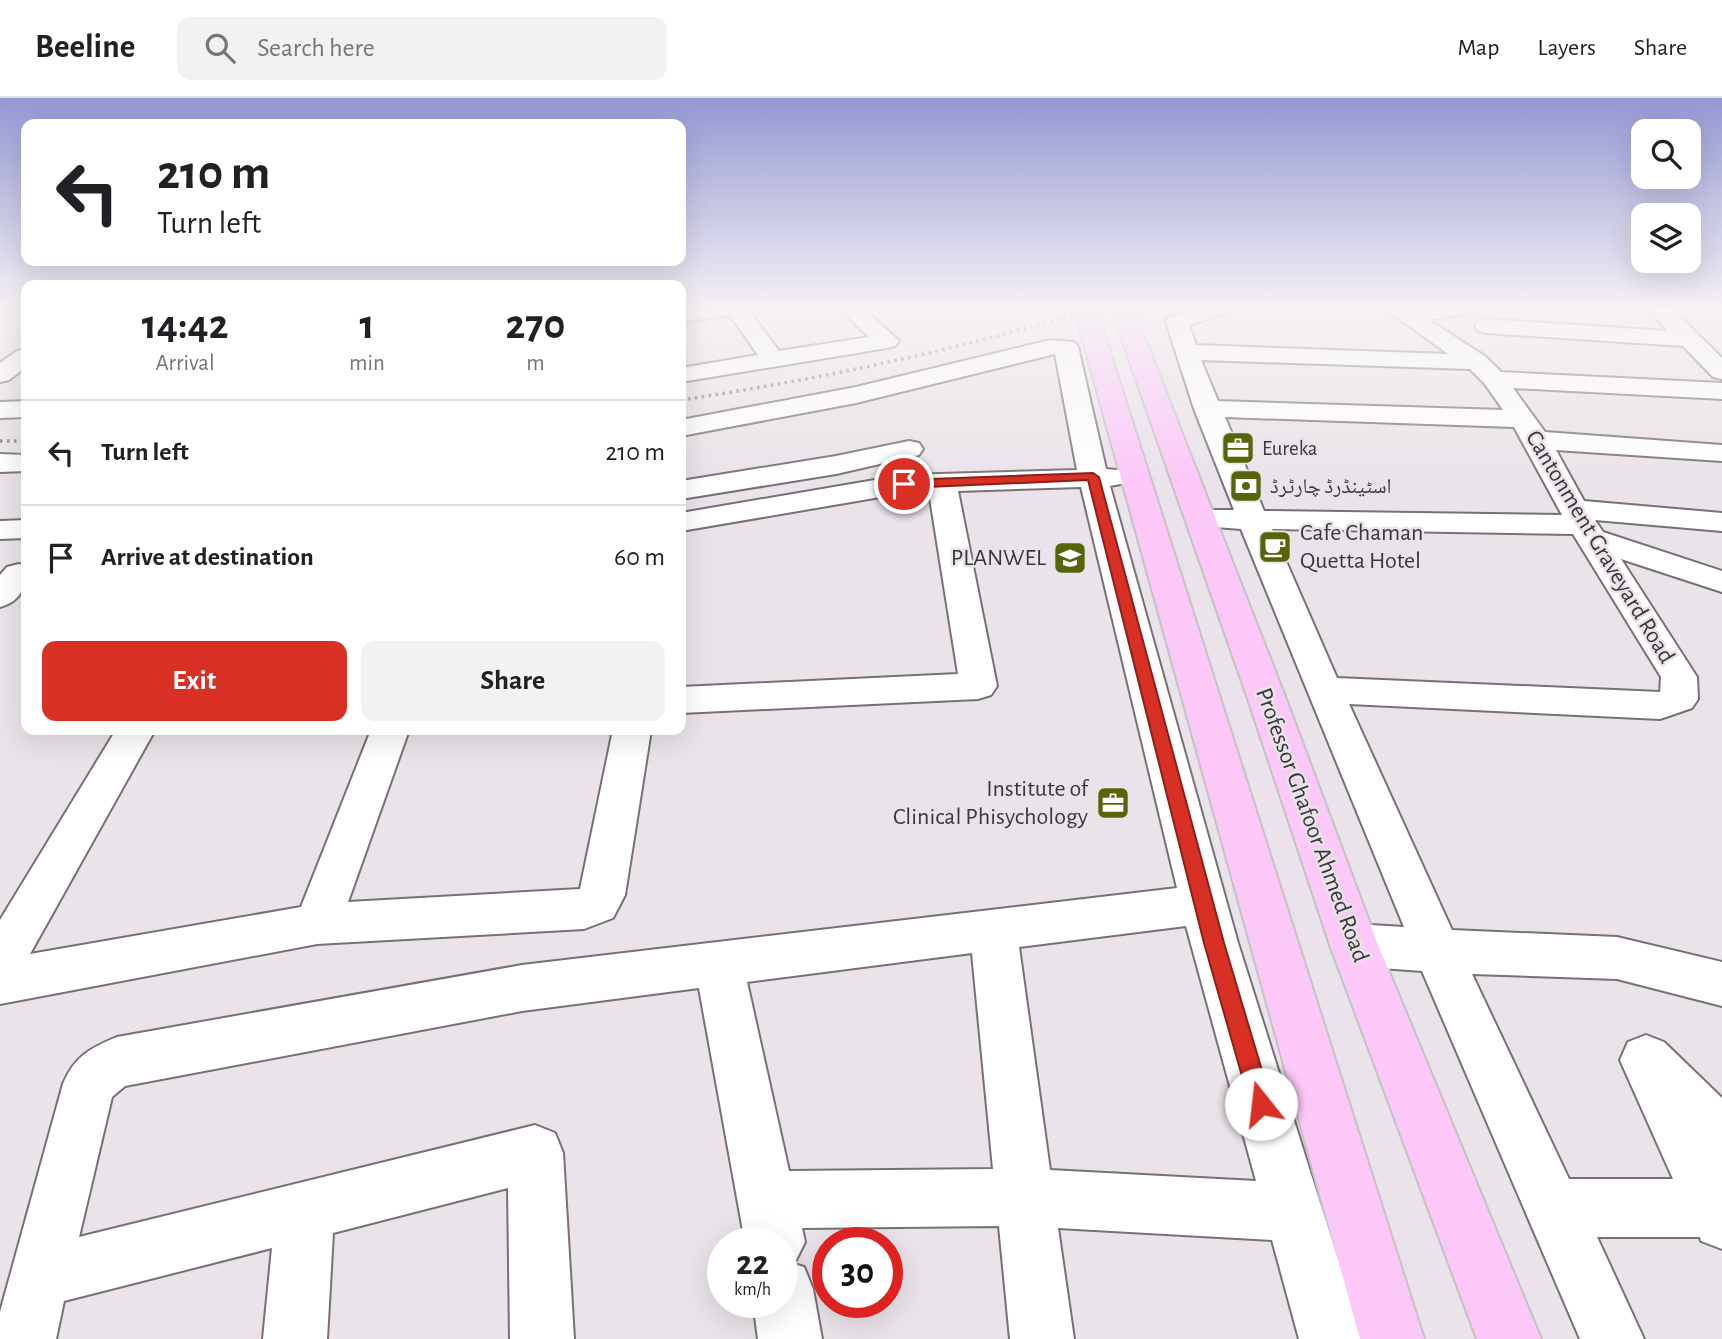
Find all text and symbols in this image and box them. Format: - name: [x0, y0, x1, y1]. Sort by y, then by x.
- search box: [177, 17, 667, 80]
- icon: search: [201, 29, 239, 67]
- text: Beeline: [35, 31, 135, 64]
- text: Search here: [257, 35, 375, 61]
- text: Map: [1457, 36, 1499, 60]
- text: Layers: [1537, 36, 1596, 60]
- text: Share: [1634, 36, 1687, 60]
- map controls: [1631, 119, 1701, 273]
- button: search: [1631, 119, 1701, 189]
- icon: left: [42, 147, 133, 238]
- text: 210 m: [157, 149, 270, 198]
- button: layers: [1631, 203, 1701, 273]
- text: Turn left: [157, 207, 261, 239]
- text: 14:42: [142, 304, 228, 346]
- text: 1: [359, 304, 375, 346]
- text: 270: [506, 304, 565, 346]
- text: Arrival: [155, 352, 215, 375]
- text: min: [349, 352, 385, 375]
- text: m: [526, 352, 545, 375]
- street label: Cantonment Graveyard Road: [1521, 427, 1679, 667]
- office icon: Eureka: [1219, 429, 1257, 467]
- icon: left: [42, 434, 80, 472]
- place label: Eureka: [1262, 438, 1318, 459]
- text: Turn left: [101, 439, 189, 465]
- text: 210 m: [605, 439, 665, 465]
- pin: [874, 454, 934, 514]
- icon: arrive: [885, 465, 923, 503]
- bank icon: اسٹینڈرڈ چارٹرڈ: [1227, 467, 1265, 505]
- place label: اسٹینڈرڈ چارٹرڈ: [1270, 476, 1391, 497]
- place label: Cafe Chaman Quetta Hotel: [1300, 521, 1423, 573]
- cafe icon: Cafe Chaman Quetta Hotel: [1256, 528, 1294, 566]
- icon: arrive: [42, 539, 80, 577]
- school or university icon: PLANWEL: [1051, 539, 1089, 577]
- text: Arrive at destination: [101, 544, 314, 570]
- text: 60 m: [614, 544, 665, 570]
- place label: PLANWEL: [951, 546, 1046, 570]
- button: Exit: [42, 641, 347, 721]
- button: Share: [361, 641, 665, 721]
- street label: Professor Ghafoor Ahmed Road: [1251, 685, 1373, 965]
- place label: Institute of Clinical Phisychology: [893, 777, 1090, 829]
- office icon: Institute of Clinical Phisychology: [1094, 784, 1132, 822]
- position arrow: [1224, 1067, 1298, 1141]
- speed limit sign: 30: [812, 1227, 903, 1318]
- text: 22: [736, 1246, 769, 1281]
- text: km/h: [734, 1281, 771, 1299]

